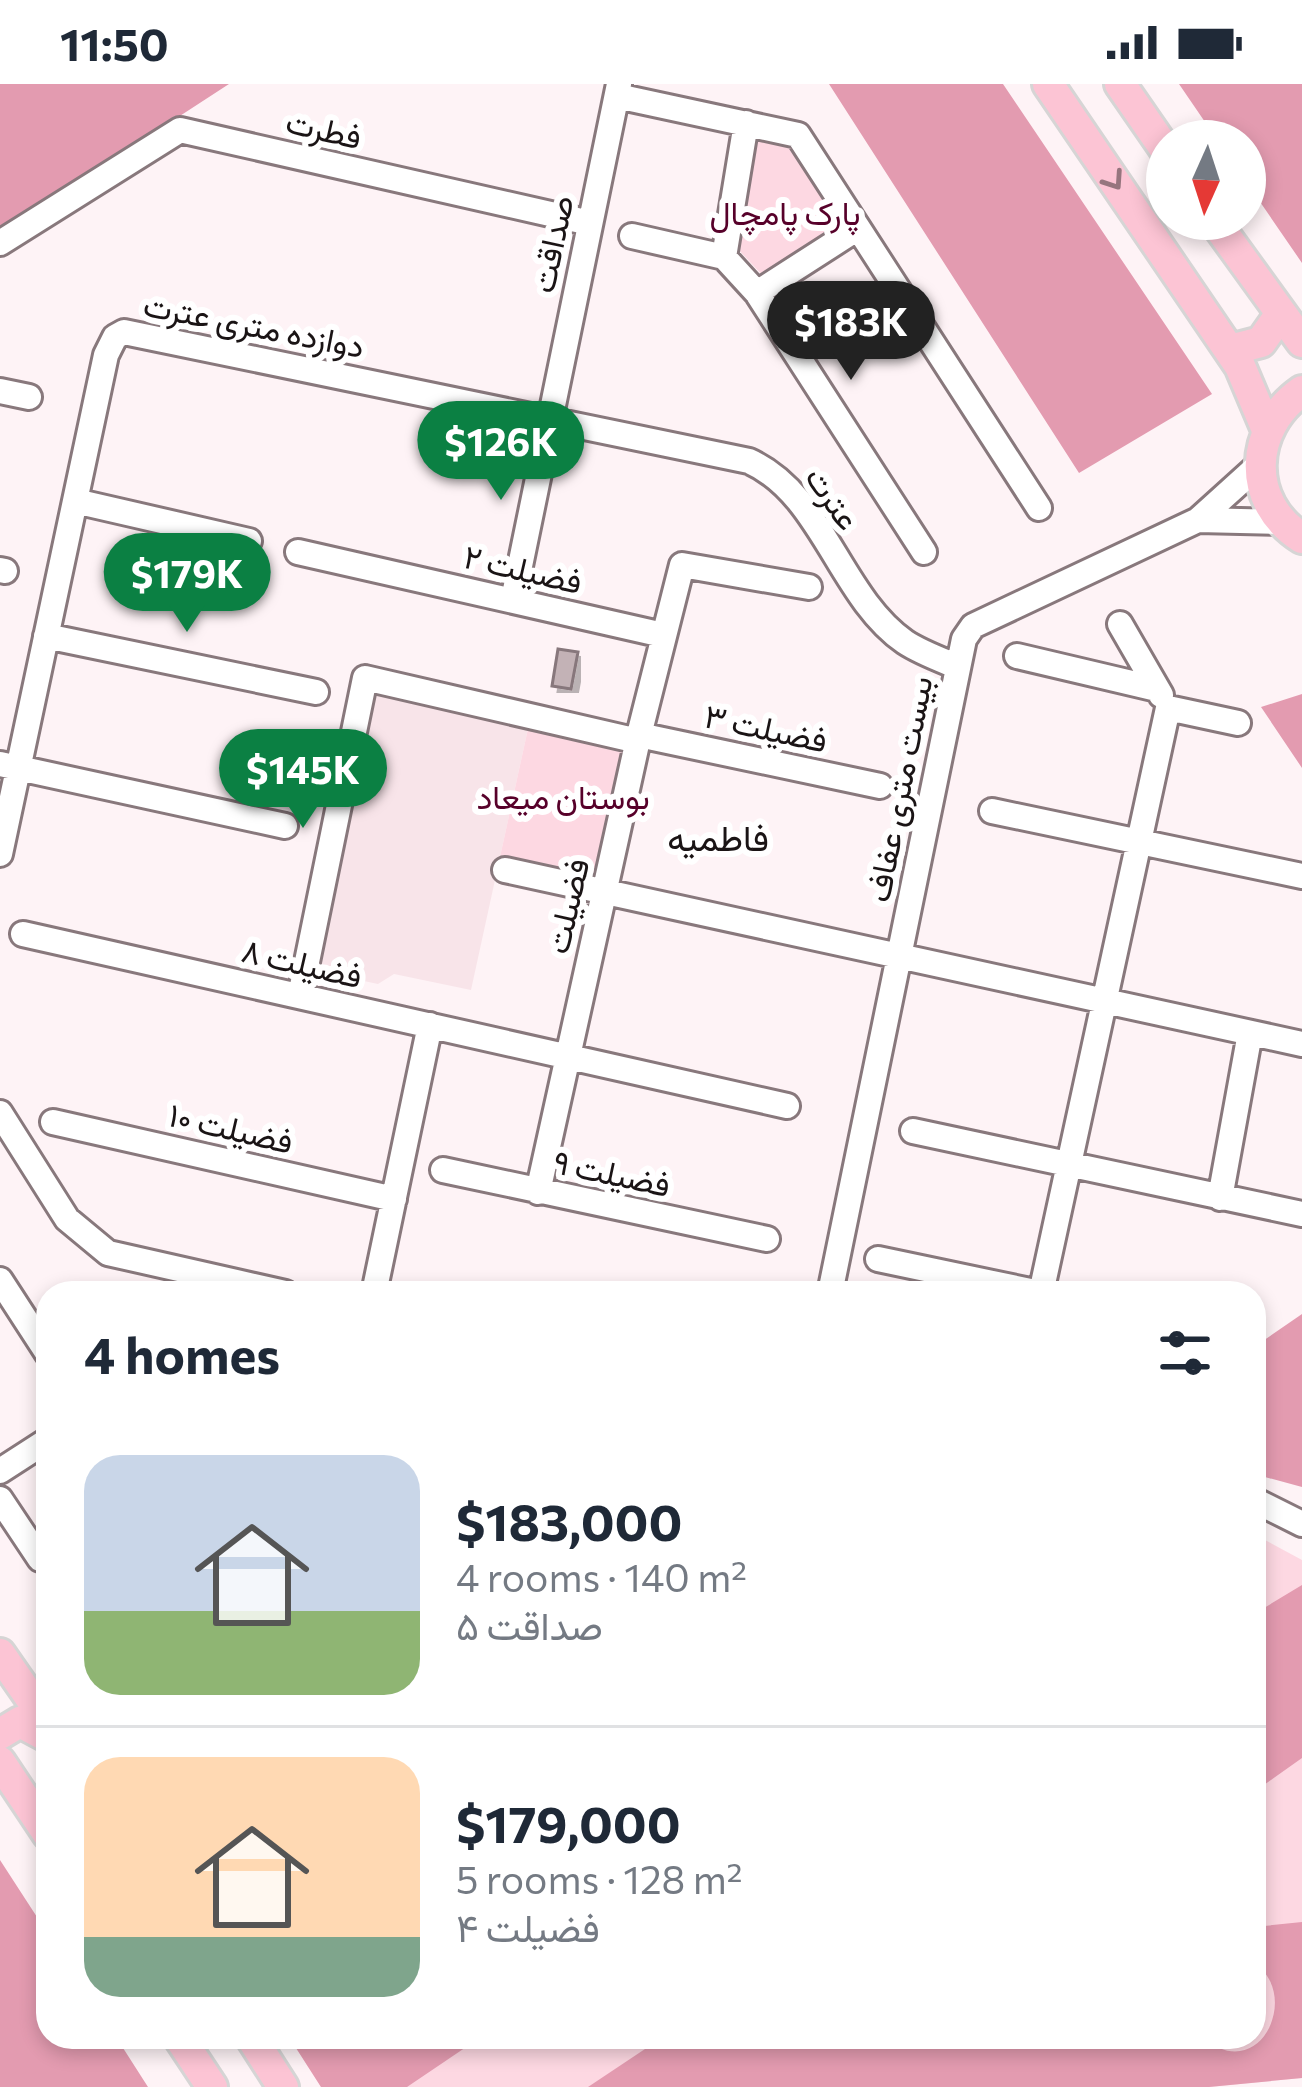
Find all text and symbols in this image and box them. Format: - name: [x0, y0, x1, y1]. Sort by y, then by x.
- text: 11:50: [60, 15, 169, 70]
- street label: فطرت: [282, 99, 366, 158]
- north arrow: [1146, 120, 1266, 240]
- map controls: [1146, 120, 1266, 240]
- one-way arrow: [1100, 167, 1122, 189]
- street label: صداقت: [520, 191, 581, 296]
- park label: پارک پامچال: [709, 191, 861, 236]
- pin: $183K: [767, 281, 935, 383]
- street label: دوازده متری عترت: [140, 282, 368, 367]
- text: $183K: [794, 296, 908, 344]
- pin: $126K: [417, 401, 585, 503]
- text: $126K: [444, 416, 558, 464]
- street label: عترت: [796, 458, 871, 538]
- pin: $179K: [103, 533, 271, 635]
- street label: فضیلت ۲: [460, 534, 587, 602]
- text: $179K: [131, 548, 243, 596]
- street label: بیست متری عفاف: [856, 672, 941, 905]
- street label: فضیلت ۳: [701, 694, 832, 761]
- pin: $145K: [219, 729, 387, 831]
- text: $145K: [246, 744, 360, 792]
- park label: بوستان میعاد: [476, 775, 650, 818]
- district label: فاطمیه: [667, 814, 769, 859]
- street label: فضیلت: [535, 854, 597, 958]
- street label: فضیلت ۸: [238, 928, 367, 996]
- street label: فضیلت ۱۰: [165, 1092, 298, 1162]
- street label: فضیلت ۹: [550, 1139, 675, 1205]
- icon: filters: [1152, 1320, 1218, 1386]
- text: 4 homes: [84, 1322, 280, 1385]
- text: $183,000: [456, 1489, 682, 1552]
- icon: home: [180, 1503, 324, 1647]
- text: 4 rooms · 140 m²: [456, 1552, 747, 1600]
- text: صداقت ۵: [456, 1600, 603, 1648]
- text: $179,000: [456, 1791, 681, 1854]
- icon: home: [180, 1805, 324, 1949]
- text: 5 rooms · 128 m²: [456, 1854, 742, 1902]
- text: فضیلت ۴: [456, 1902, 600, 1950]

